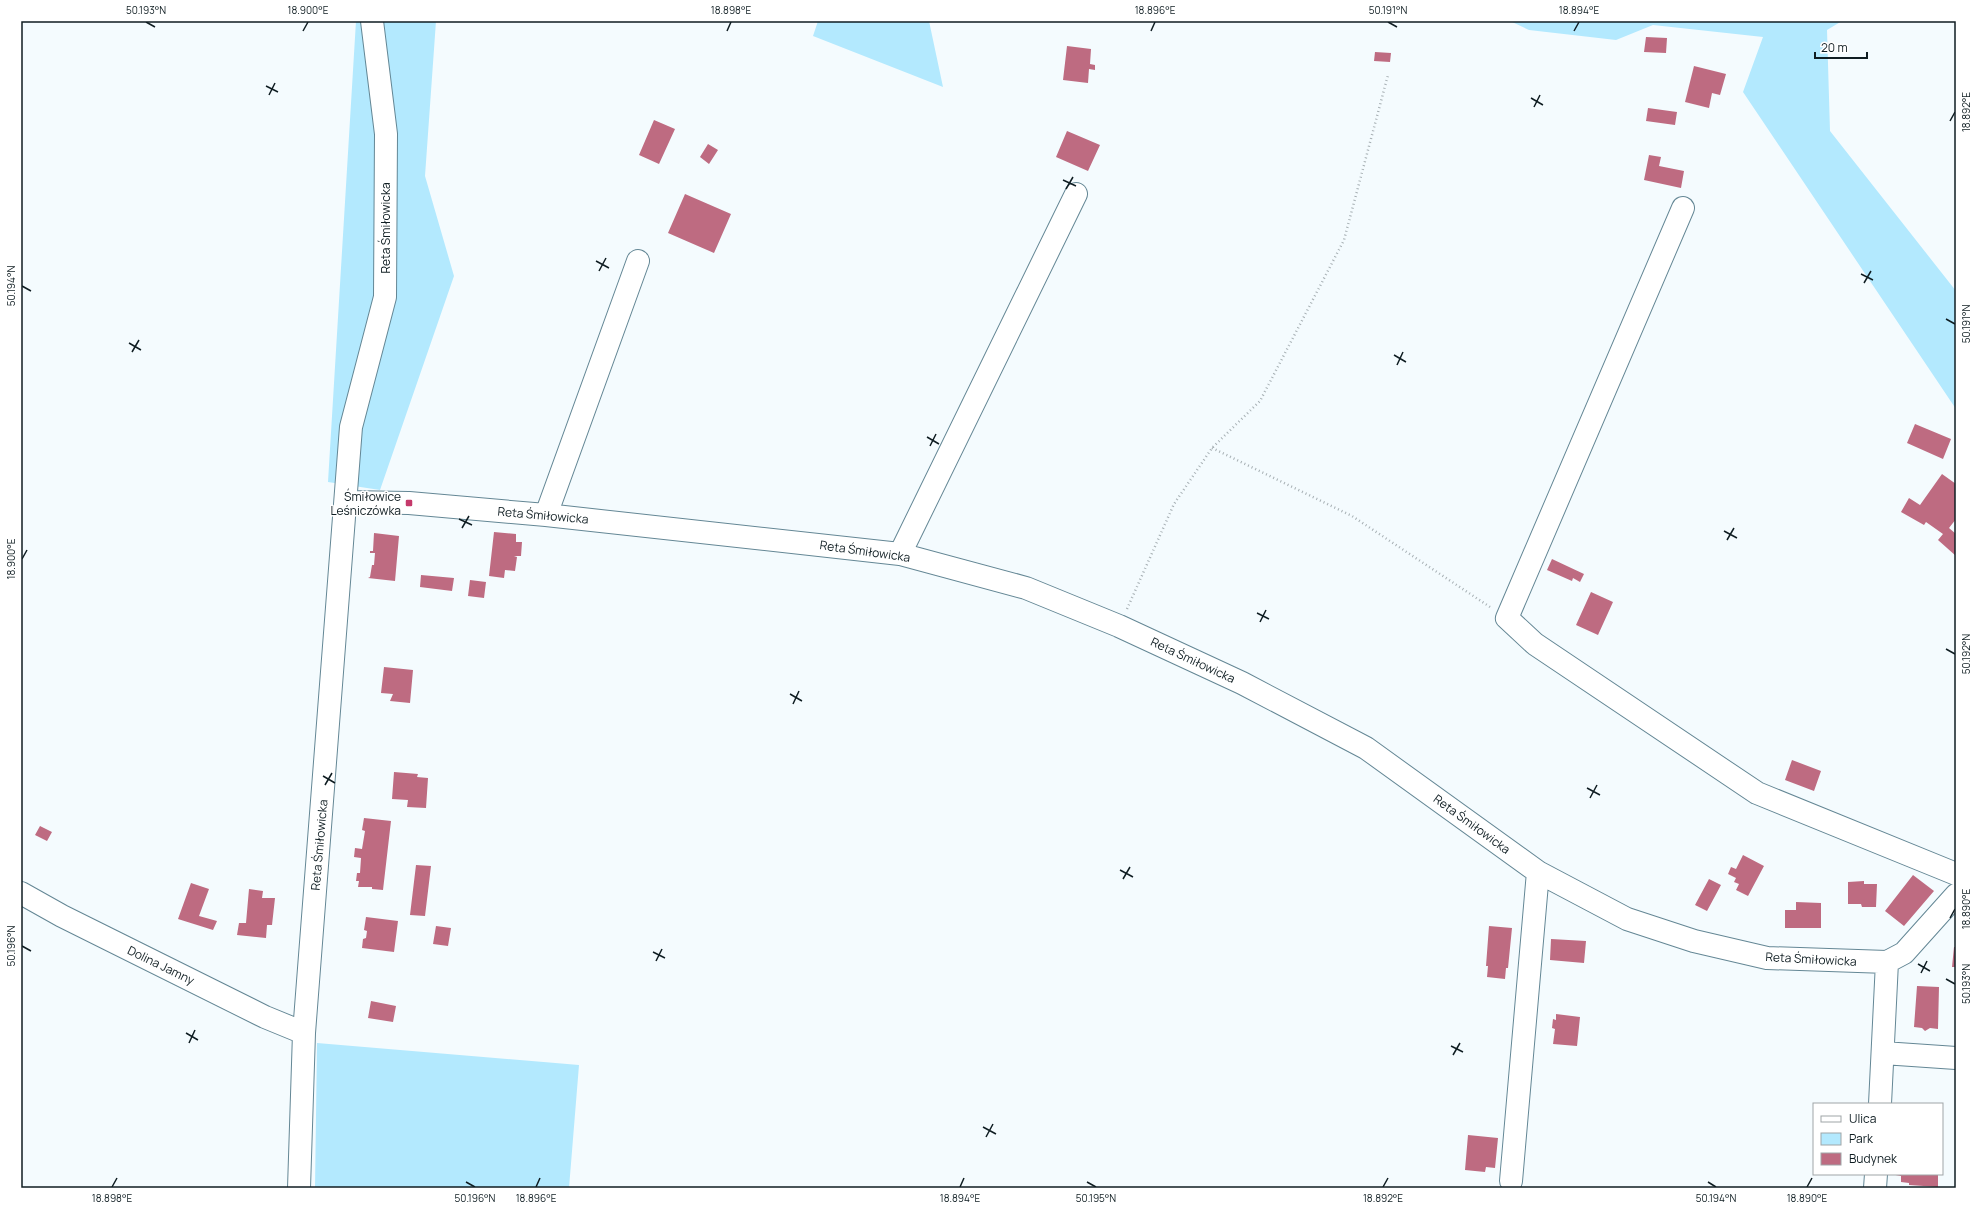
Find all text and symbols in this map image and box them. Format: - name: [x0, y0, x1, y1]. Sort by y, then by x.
- text: 50.193°N: [126, 3, 166, 17]
- text: 18.900°E: [288, 3, 329, 17]
- text: 18.898°E: [711, 3, 751, 17]
- text: 18.896°E: [1135, 3, 1176, 17]
- text: 50.191°N: [1369, 3, 1407, 17]
- text: 18.894°E: [1559, 3, 1599, 17]
- scale bar: [1815, 34, 1867, 60]
- text: 20 m: [1821, 39, 1848, 56]
- text: 18.892°E: [1959, 92, 1973, 132]
- street label: Reta Śmiłowicka: [377, 182, 394, 274]
- text: 50.194°N: [4, 266, 18, 306]
- text: 50.191°N: [1959, 305, 1973, 343]
- place label: Śmiłowice Leśniczówka: [330, 488, 401, 519]
- marker: Śmiłowice Leśniczówka: [404, 498, 414, 508]
- street label: Reta Śmiłowicka: [497, 503, 589, 527]
- street label: Reta Śmiłowicka: [819, 536, 911, 566]
- text: 18.900°E: [4, 538, 18, 579]
- street label: Reta Śmiłowicka: [1148, 633, 1238, 687]
- text: 50.192°N: [1959, 634, 1973, 674]
- street label: Reta Śmiłowicka: [1430, 790, 1514, 858]
- street label: Reta Śmiłowicka: [307, 799, 331, 891]
- text: 18.890°E: [1959, 888, 1973, 929]
- text: 50.196°N: [4, 925, 18, 966]
- street label: Dolina Jamny: [125, 941, 198, 989]
- street label: Reta Śmiłowicka: [1765, 948, 1857, 970]
- text: 50.193°N: [1959, 964, 1973, 1004]
- legend: [1813, 1103, 1943, 1175]
- text: Ulica: [1849, 1110, 1876, 1127]
- text: Park: [1849, 1130, 1874, 1147]
- text: Budynek: [1849, 1150, 1898, 1167]
- text: 18.898°E: [92, 1191, 132, 1205]
- text: 50.196°N: [455, 1191, 496, 1205]
- text: 18.896°E: [516, 1191, 557, 1205]
- text: 18.894°E: [940, 1191, 980, 1205]
- text: 50.195°N: [1076, 1191, 1116, 1205]
- text: 18.892°E: [1363, 1191, 1403, 1205]
- text: 50.194°N: [1696, 1191, 1736, 1205]
- text: 18.890°E: [1787, 1191, 1828, 1205]

